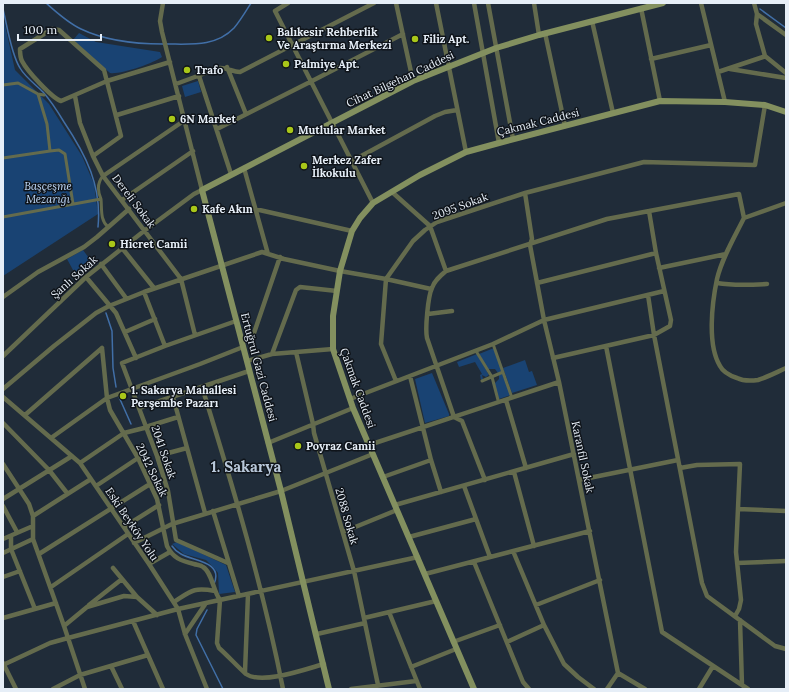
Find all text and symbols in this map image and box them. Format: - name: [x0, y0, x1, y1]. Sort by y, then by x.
- scale bar: [18, 16, 101, 42]
- text: 100 m: [24, 22, 57, 37]
- place label: Balıkesir Rehberlik Ve Araştırma Merkezi: [277, 25, 392, 52]
- place label: Filiz Apt.: [423, 32, 470, 46]
- marker: Balıkesir Rehberlik Ve Araştırma Merkezi: [264, 33, 274, 43]
- marker: Filiz Apt.: [410, 34, 420, 44]
- street label: Cihat Bilgehan Caddesi: [344, 48, 456, 110]
- place label: Palmiye Apt.: [294, 57, 360, 71]
- marker: Palmiye Apt.: [281, 59, 291, 69]
- place label: Trafo: [195, 63, 223, 77]
- marker: Trafo: [182, 65, 192, 75]
- street label: Çakmak Caddesi: [495, 105, 581, 139]
- place label: 6N Market: [180, 112, 236, 126]
- marker: 6N Market: [167, 114, 177, 124]
- place label: Mutlular Market: [298, 123, 386, 137]
- marker: Mutlular Market: [285, 125, 295, 135]
- place label: Merkez Zafer İlkokulu: [312, 153, 383, 180]
- marker: Merkez Zafer İlkokulu: [299, 161, 309, 171]
- street label: Dereli Sokak: [109, 171, 159, 231]
- park label: Başçeşme Mezarığı: [24, 179, 72, 206]
- street label: 2095 Sokak: [430, 189, 490, 223]
- place label: Kafe Akın: [202, 202, 253, 216]
- marker: Kafe Akın: [189, 204, 199, 214]
- place label: Hicret Camii: [120, 237, 188, 251]
- marker: Hicret Camii: [107, 239, 117, 249]
- street label: Şanlı Sokak: [48, 252, 100, 302]
- street label: Ertuğrul Gazi Caddesi: [238, 311, 280, 423]
- street label: Çakmak Caddesi: [337, 346, 379, 430]
- place label: 1. Sakarya Mahallesi Perşembe Pazarı: [131, 383, 237, 410]
- marker: 1. Sakarya Mahallesi Perşembe Pazarı: [118, 391, 128, 401]
- street label: Karanfil Sokak: [569, 420, 597, 494]
- street label: 2041 Sokak: [148, 423, 180, 481]
- place label: Poyraz Camii: [306, 439, 376, 453]
- street label: 2042 Sokak: [133, 441, 171, 499]
- marker: Poyraz Camii: [293, 441, 303, 451]
- district label: 1. Sakarya: [211, 457, 281, 476]
- street label: Eski Beyköy Yolu: [102, 485, 162, 564]
- street label: 2088 Sokak: [332, 486, 362, 546]

